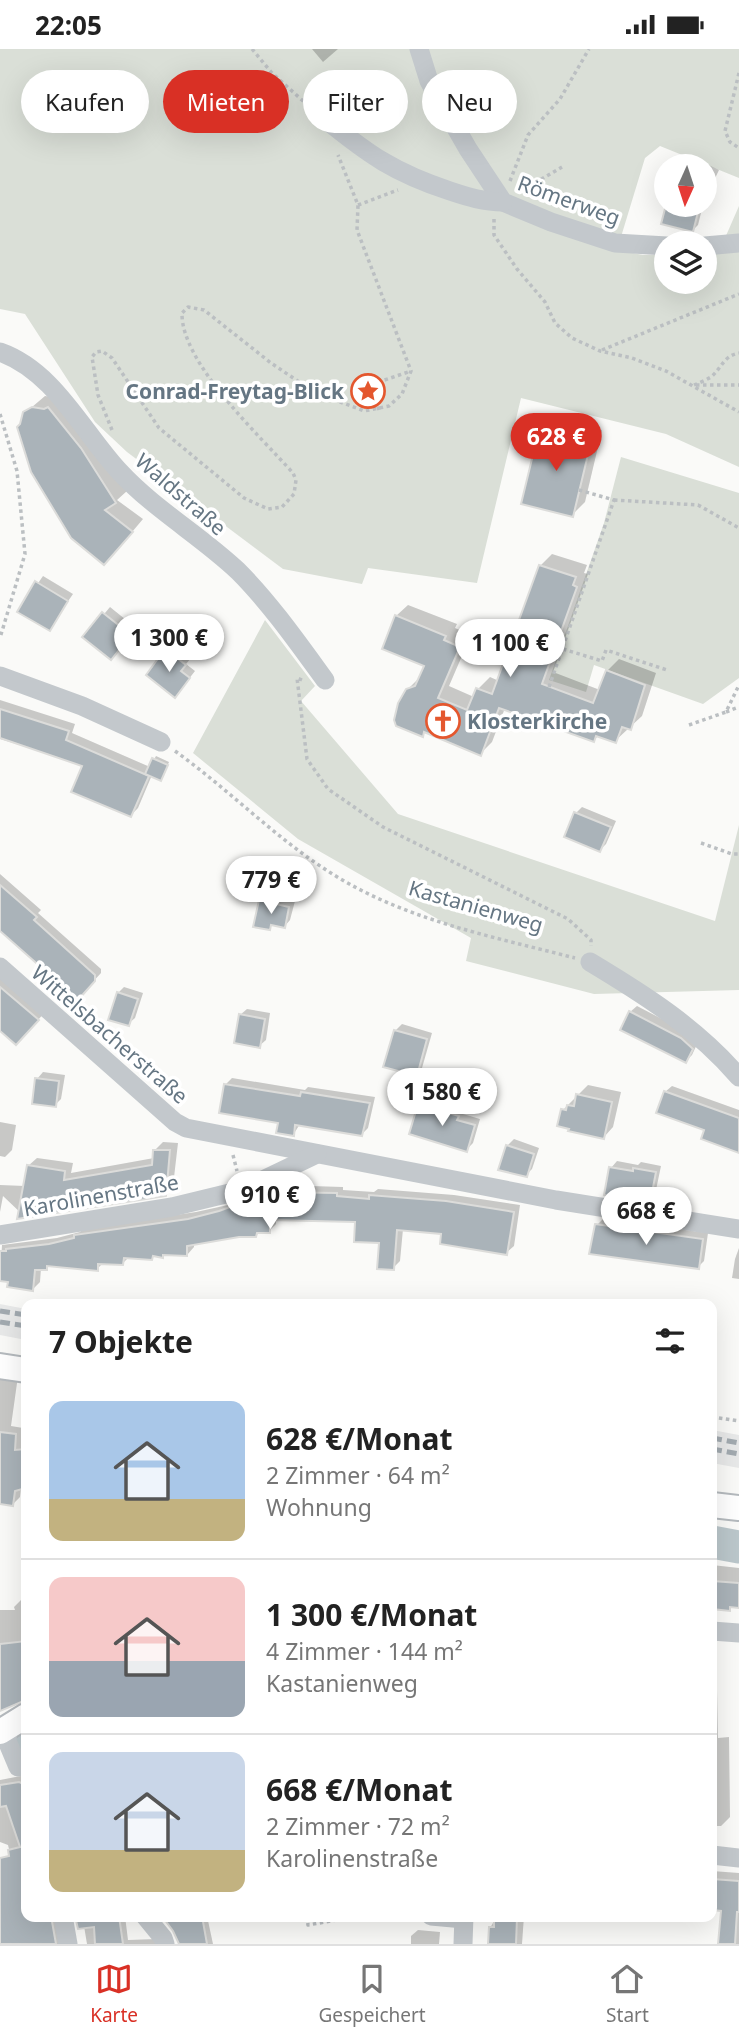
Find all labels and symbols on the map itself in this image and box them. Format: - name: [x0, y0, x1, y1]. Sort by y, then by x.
- north arrow: [654, 154, 718, 217]
- street label: Römerweg: [514, 169, 624, 231]
- place icon: Conrad-Freytag-Blick: [349, 372, 387, 410]
- place label: Conrad-Freytag-Blick: [126, 377, 345, 405]
- pin: 628 €: [507, 413, 605, 473]
- street label: Waldstraße: [130, 447, 232, 541]
- pin: 1 300 €: [104, 615, 234, 674]
- pin: 1 100 €: [445, 619, 575, 679]
- church icon: Klosterkirche: [424, 702, 462, 740]
- place label: Klosterkirche: [467, 707, 607, 735]
- pin: 779 €: [222, 857, 320, 916]
- street label: Kastanienweg: [405, 873, 547, 939]
- street label: Wittelsbacherstraße: [26, 958, 194, 1110]
- pin: 1 580 €: [377, 1069, 507, 1128]
- street label: Karolinenstraße: [21, 1168, 181, 1222]
- pin: 910 €: [221, 1171, 319, 1231]
- pin: 668 €: [597, 1187, 695, 1247]

